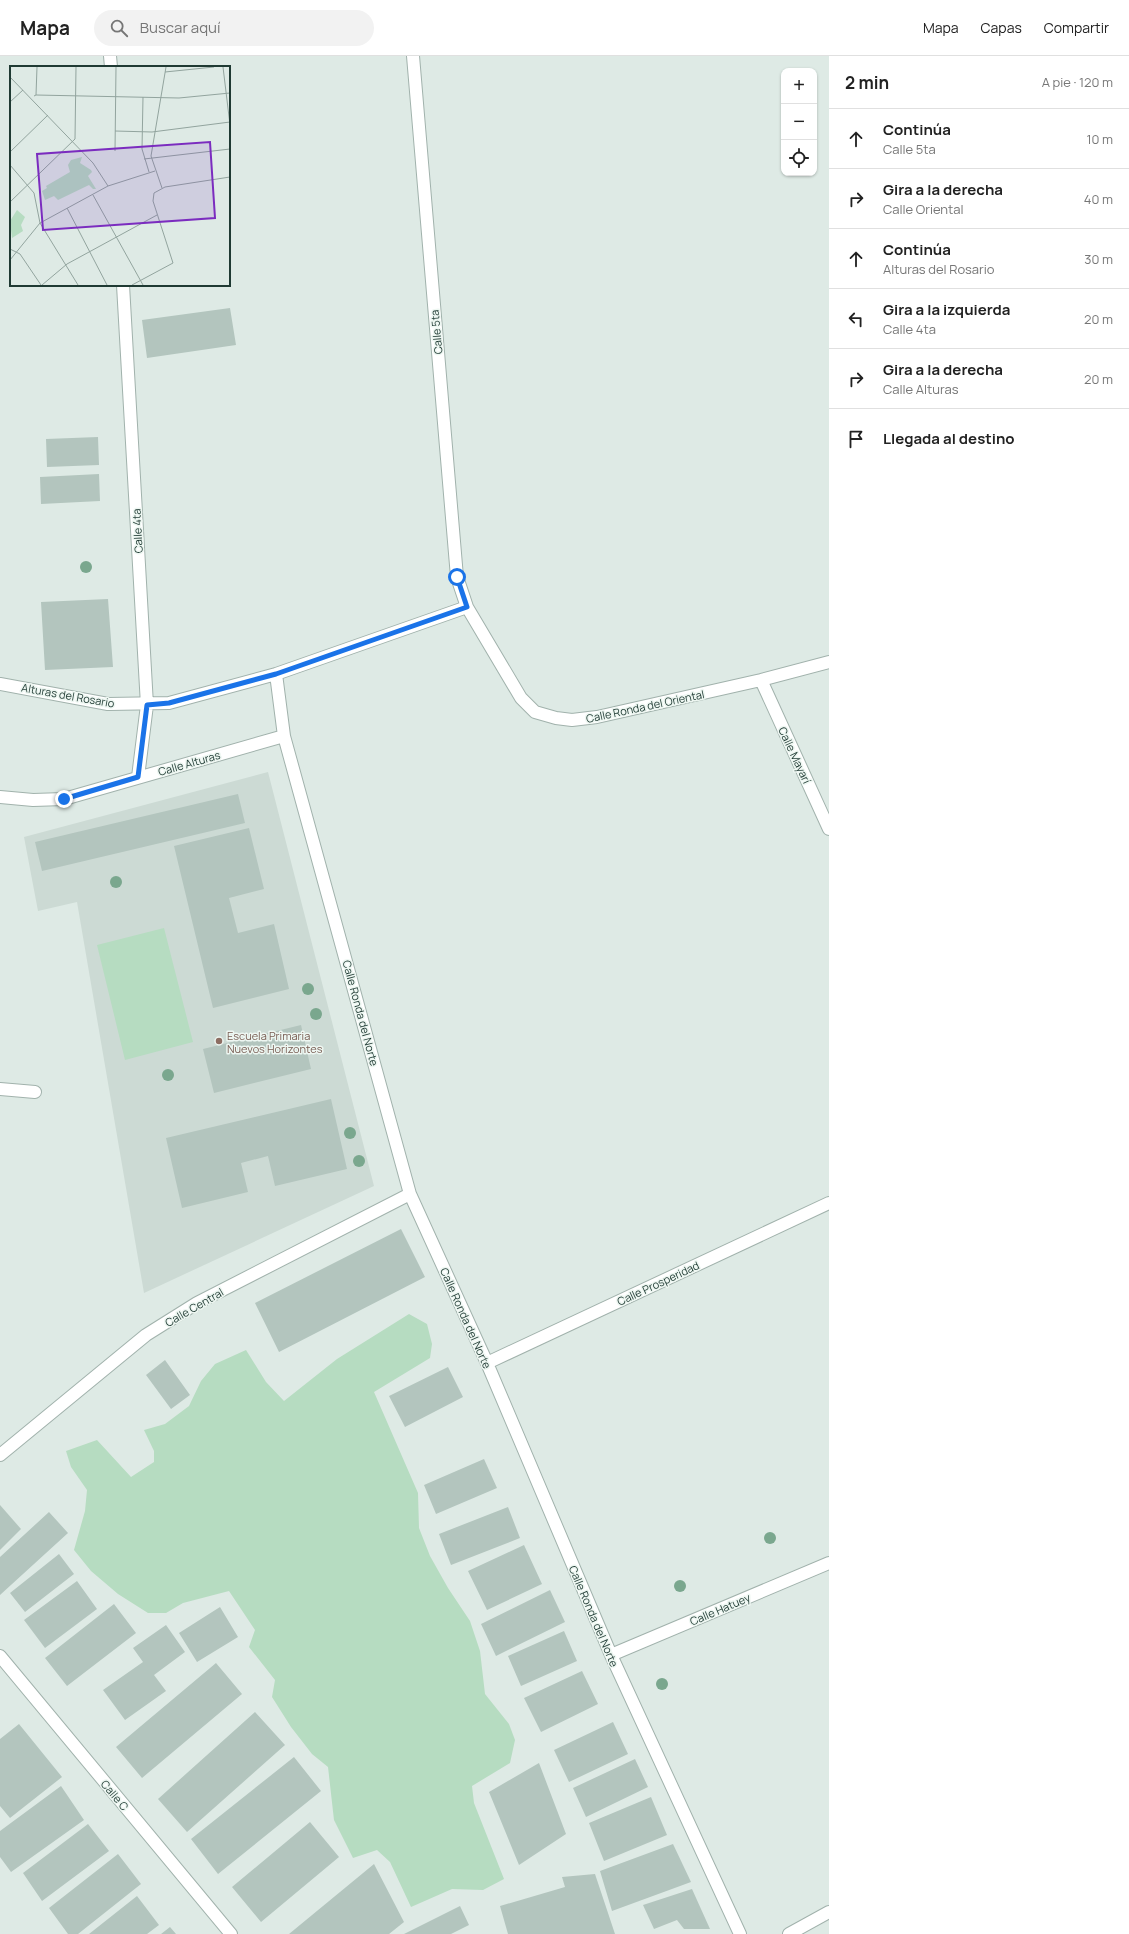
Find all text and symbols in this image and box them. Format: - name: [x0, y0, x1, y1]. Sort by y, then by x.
- search box: [94, 10, 374, 46]
- text: Mapa: [20, 15, 70, 41]
- icon: search: [108, 17, 130, 39]
- text: Buscar aquí: [140, 17, 220, 38]
- text: Mapa: [923, 18, 959, 37]
- text: Capas: [981, 18, 1022, 37]
- text: Compartir: [1044, 18, 1109, 37]
- inset map: [10, 66, 230, 286]
- map controls: [781, 68, 817, 176]
- button: +: [781, 68, 817, 104]
- text: 2 min: [845, 71, 889, 94]
- text: A pie · 120 m: [1042, 73, 1113, 91]
- button: −: [781, 104, 817, 140]
- text: Continúa: [883, 119, 951, 140]
- icon: ahead: [845, 128, 867, 150]
- text: 10 m: [1086, 130, 1113, 148]
- button: locate: [781, 140, 817, 176]
- text: Calle 5ta: [883, 140, 936, 158]
- text: Gira a la derecha: [883, 179, 1003, 200]
- icon: right: [845, 188, 867, 210]
- text: 40 m: [1084, 190, 1113, 208]
- text: Calle Oriental: [883, 200, 964, 218]
- text: Continúa: [883, 239, 951, 260]
- icon: ahead: [845, 248, 867, 270]
- text: 30 m: [1084, 250, 1113, 268]
- text: Alturas del Rosario: [883, 260, 995, 278]
- text: Gira a la izquierda: [883, 299, 1010, 320]
- icon: left: [845, 308, 867, 330]
- street label: Calle 5ta: [427, 309, 445, 355]
- text: 20 m: [1084, 310, 1113, 328]
- text: Calle 4ta: [883, 320, 936, 338]
- text: Gira a la derecha: [883, 359, 1003, 380]
- icon: right: [845, 368, 867, 390]
- text: 20 m: [1084, 370, 1113, 388]
- text: Calle Alturas: [883, 380, 958, 398]
- icon: arrive: [845, 428, 867, 450]
- text: Llegada al destino: [883, 428, 1015, 449]
- street label: Calle 4ta: [128, 508, 146, 554]
- route start: [448, 568, 466, 586]
- street label: Alturas del Rosario: [20, 679, 116, 711]
- street label: Calle Ronda del Oriental: [584, 686, 706, 726]
- street label: Calle Mayarí: [775, 724, 815, 786]
- street label: Calle Alturas: [156, 747, 222, 779]
- route end: [55, 790, 73, 808]
- street label: Calle Ronda del Norte: [340, 958, 382, 1068]
- place label: Escuela Primaria Nuevos Horizontes: [227, 1028, 323, 1056]
- marker: Escuela Primaria Nuevos Horizontes: [214, 1036, 224, 1046]
- street label: Calle Prosperidad: [614, 1257, 702, 1309]
- street label: Calle Ronda del Norte: [437, 1265, 495, 1371]
- street label: Calle Central: [162, 1284, 226, 1330]
- street label: Calle Ronda del Norte: [566, 1563, 622, 1670]
- street label: Calle Hatuey: [687, 1589, 753, 1628]
- street label: Calle C: [98, 1777, 132, 1814]

